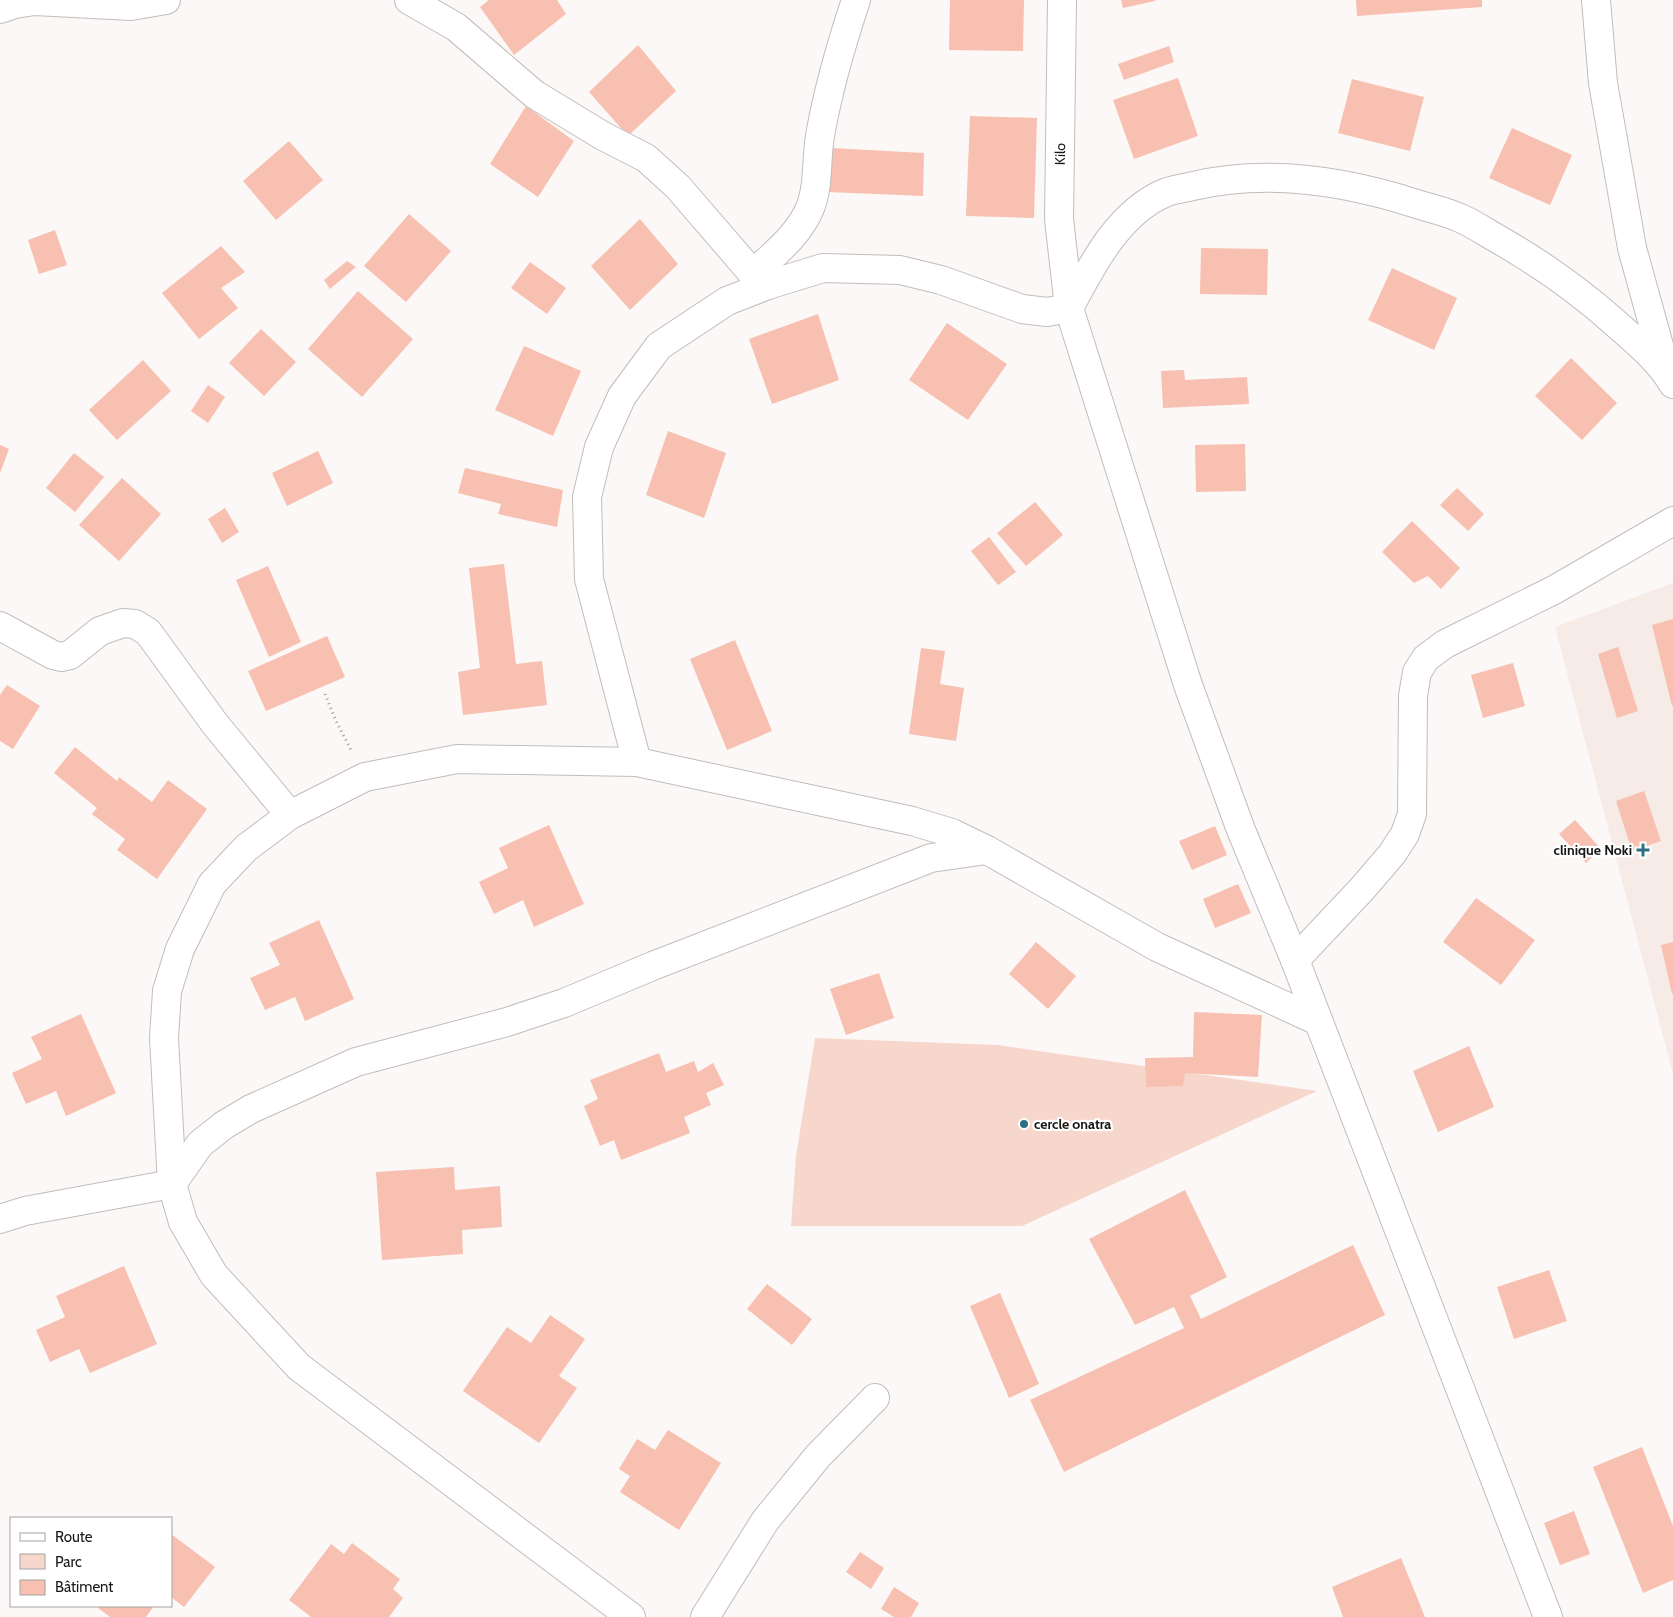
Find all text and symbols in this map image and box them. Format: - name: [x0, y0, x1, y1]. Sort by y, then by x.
- street label: Kilo: [1051, 142, 1069, 165]
- place label: clinique Noki: [1554, 841, 1632, 859]
- marker: clinique Noki: [1636, 843, 1650, 857]
- place label: cercle onatra: [1034, 1115, 1111, 1133]
- marker: cercle onatra: [1018, 1118, 1030, 1130]
- legend: [10, 1517, 172, 1607]
- text: Route: [55, 1528, 93, 1546]
- text: Parc: [55, 1553, 82, 1571]
- text: Bâtiment: [55, 1578, 113, 1596]

